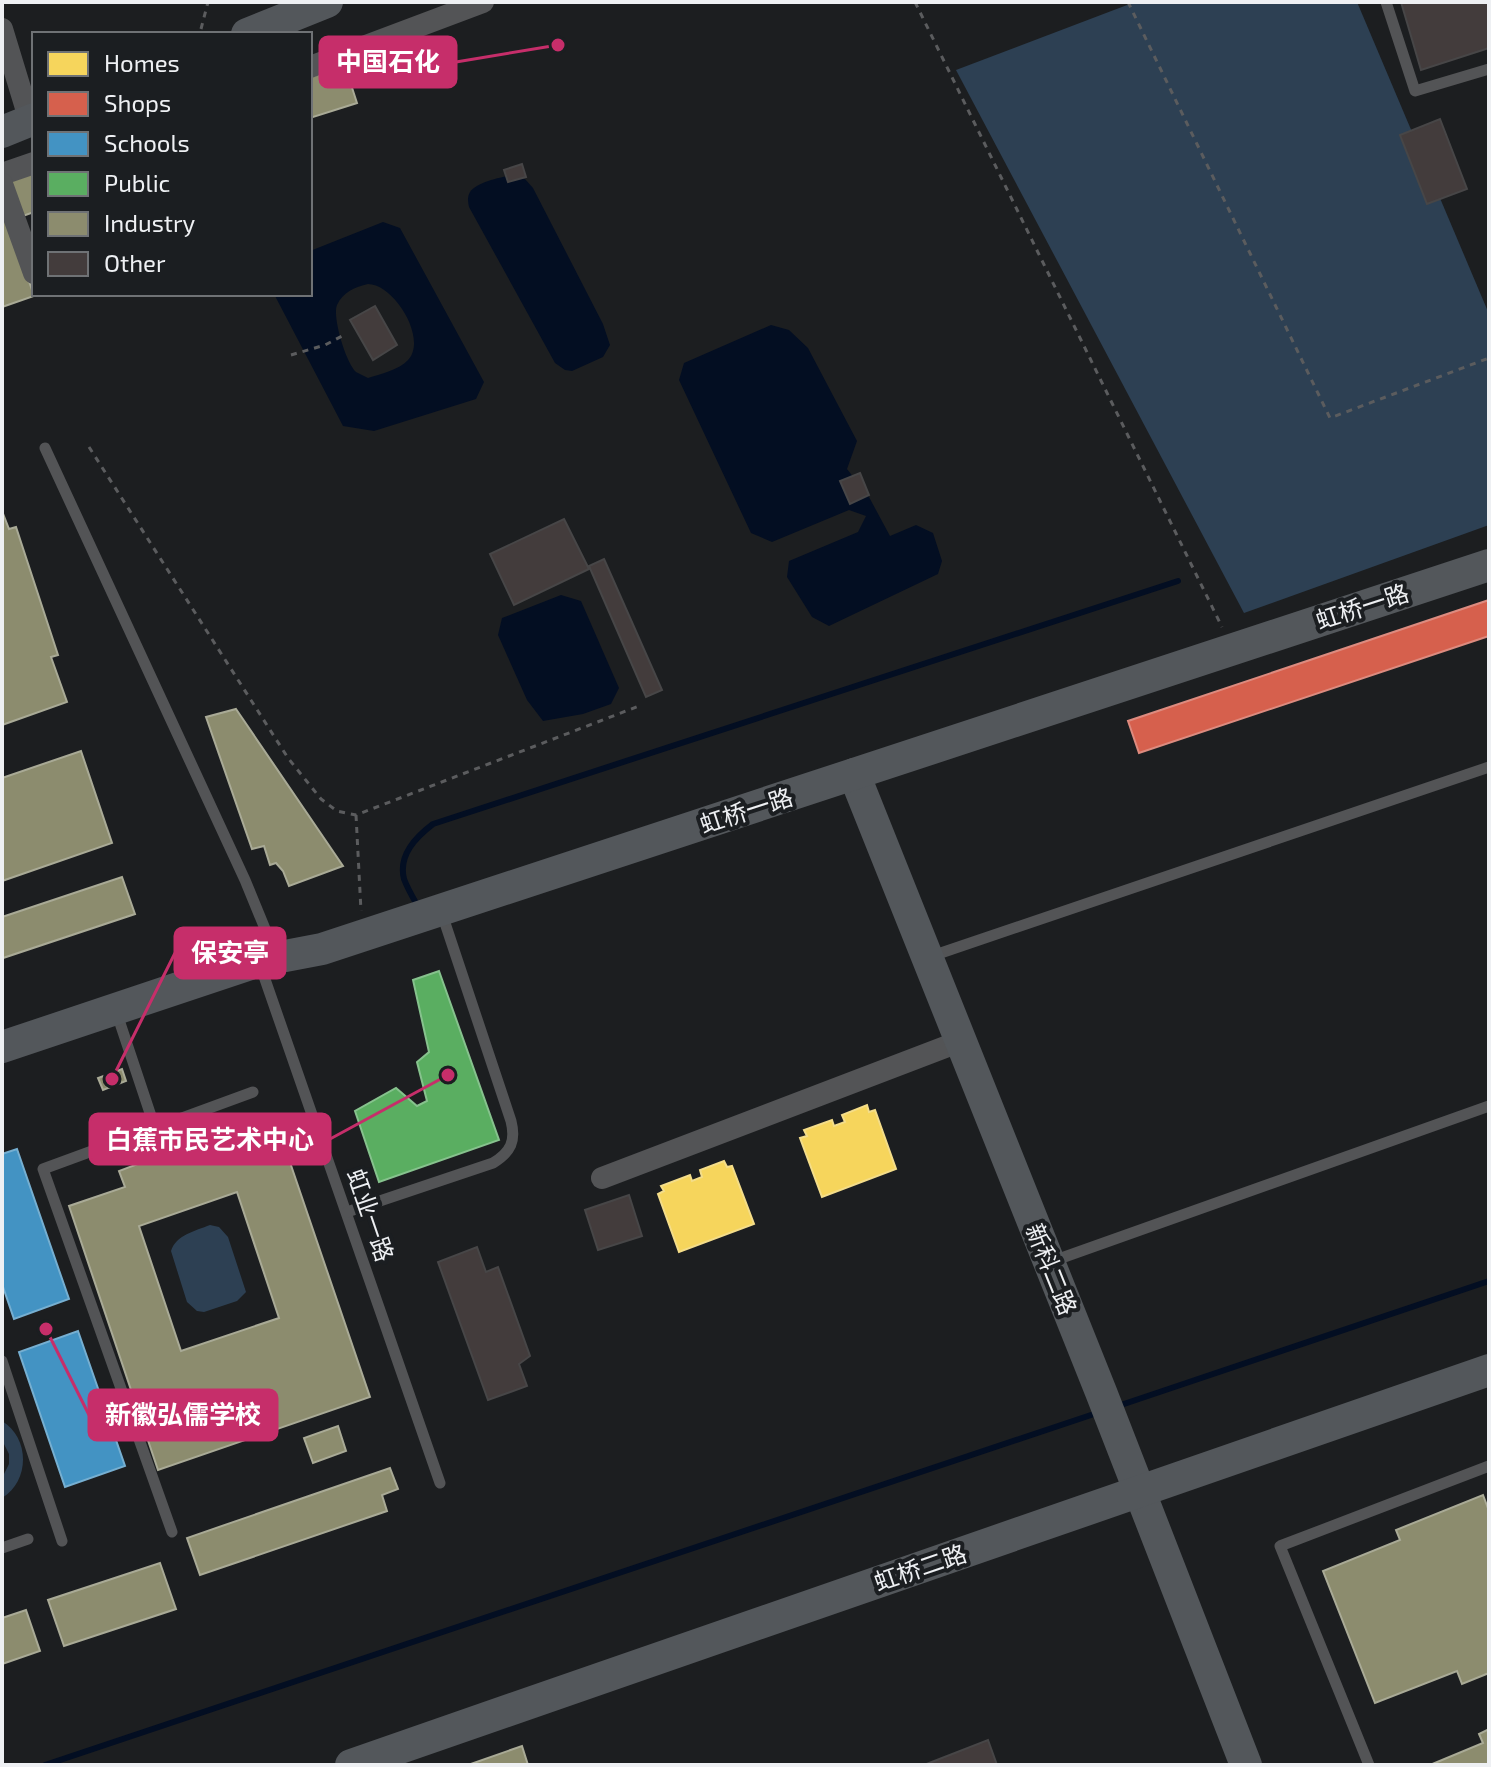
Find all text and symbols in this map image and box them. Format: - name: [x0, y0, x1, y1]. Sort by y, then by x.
- legend: [32, 32, 312, 296]
- callout: 中国石化: [320, 37, 456, 87]
- text: 中国石化: [336, 45, 440, 76]
- text: Homes: [104, 48, 180, 77]
- text: Shops: [104, 88, 171, 117]
- text: Schools: [104, 128, 190, 157]
- text: Public: [104, 168, 170, 197]
- text: Industry: [104, 208, 196, 237]
- text: Other: [104, 248, 166, 277]
- street label: 虹桥一路: [1312, 577, 1412, 635]
- street label: 虹桥一路: [696, 781, 796, 839]
- callout: 保安亭: [175, 928, 285, 978]
- text: 保安亭: [191, 936, 269, 967]
- callout: 白蕉市民艺术中心: [90, 1114, 330, 1164]
- text: 白蕉市民艺术中心: [106, 1123, 314, 1154]
- street label: 虹业一路: [342, 1165, 400, 1265]
- street label: 新科二路: [1021, 1219, 1083, 1319]
- callout: 新徽弘儒学校: [89, 1390, 277, 1440]
- text: 新徽弘儒学校: [105, 1398, 261, 1429]
- street label: 虹桥二路: [870, 1538, 970, 1596]

